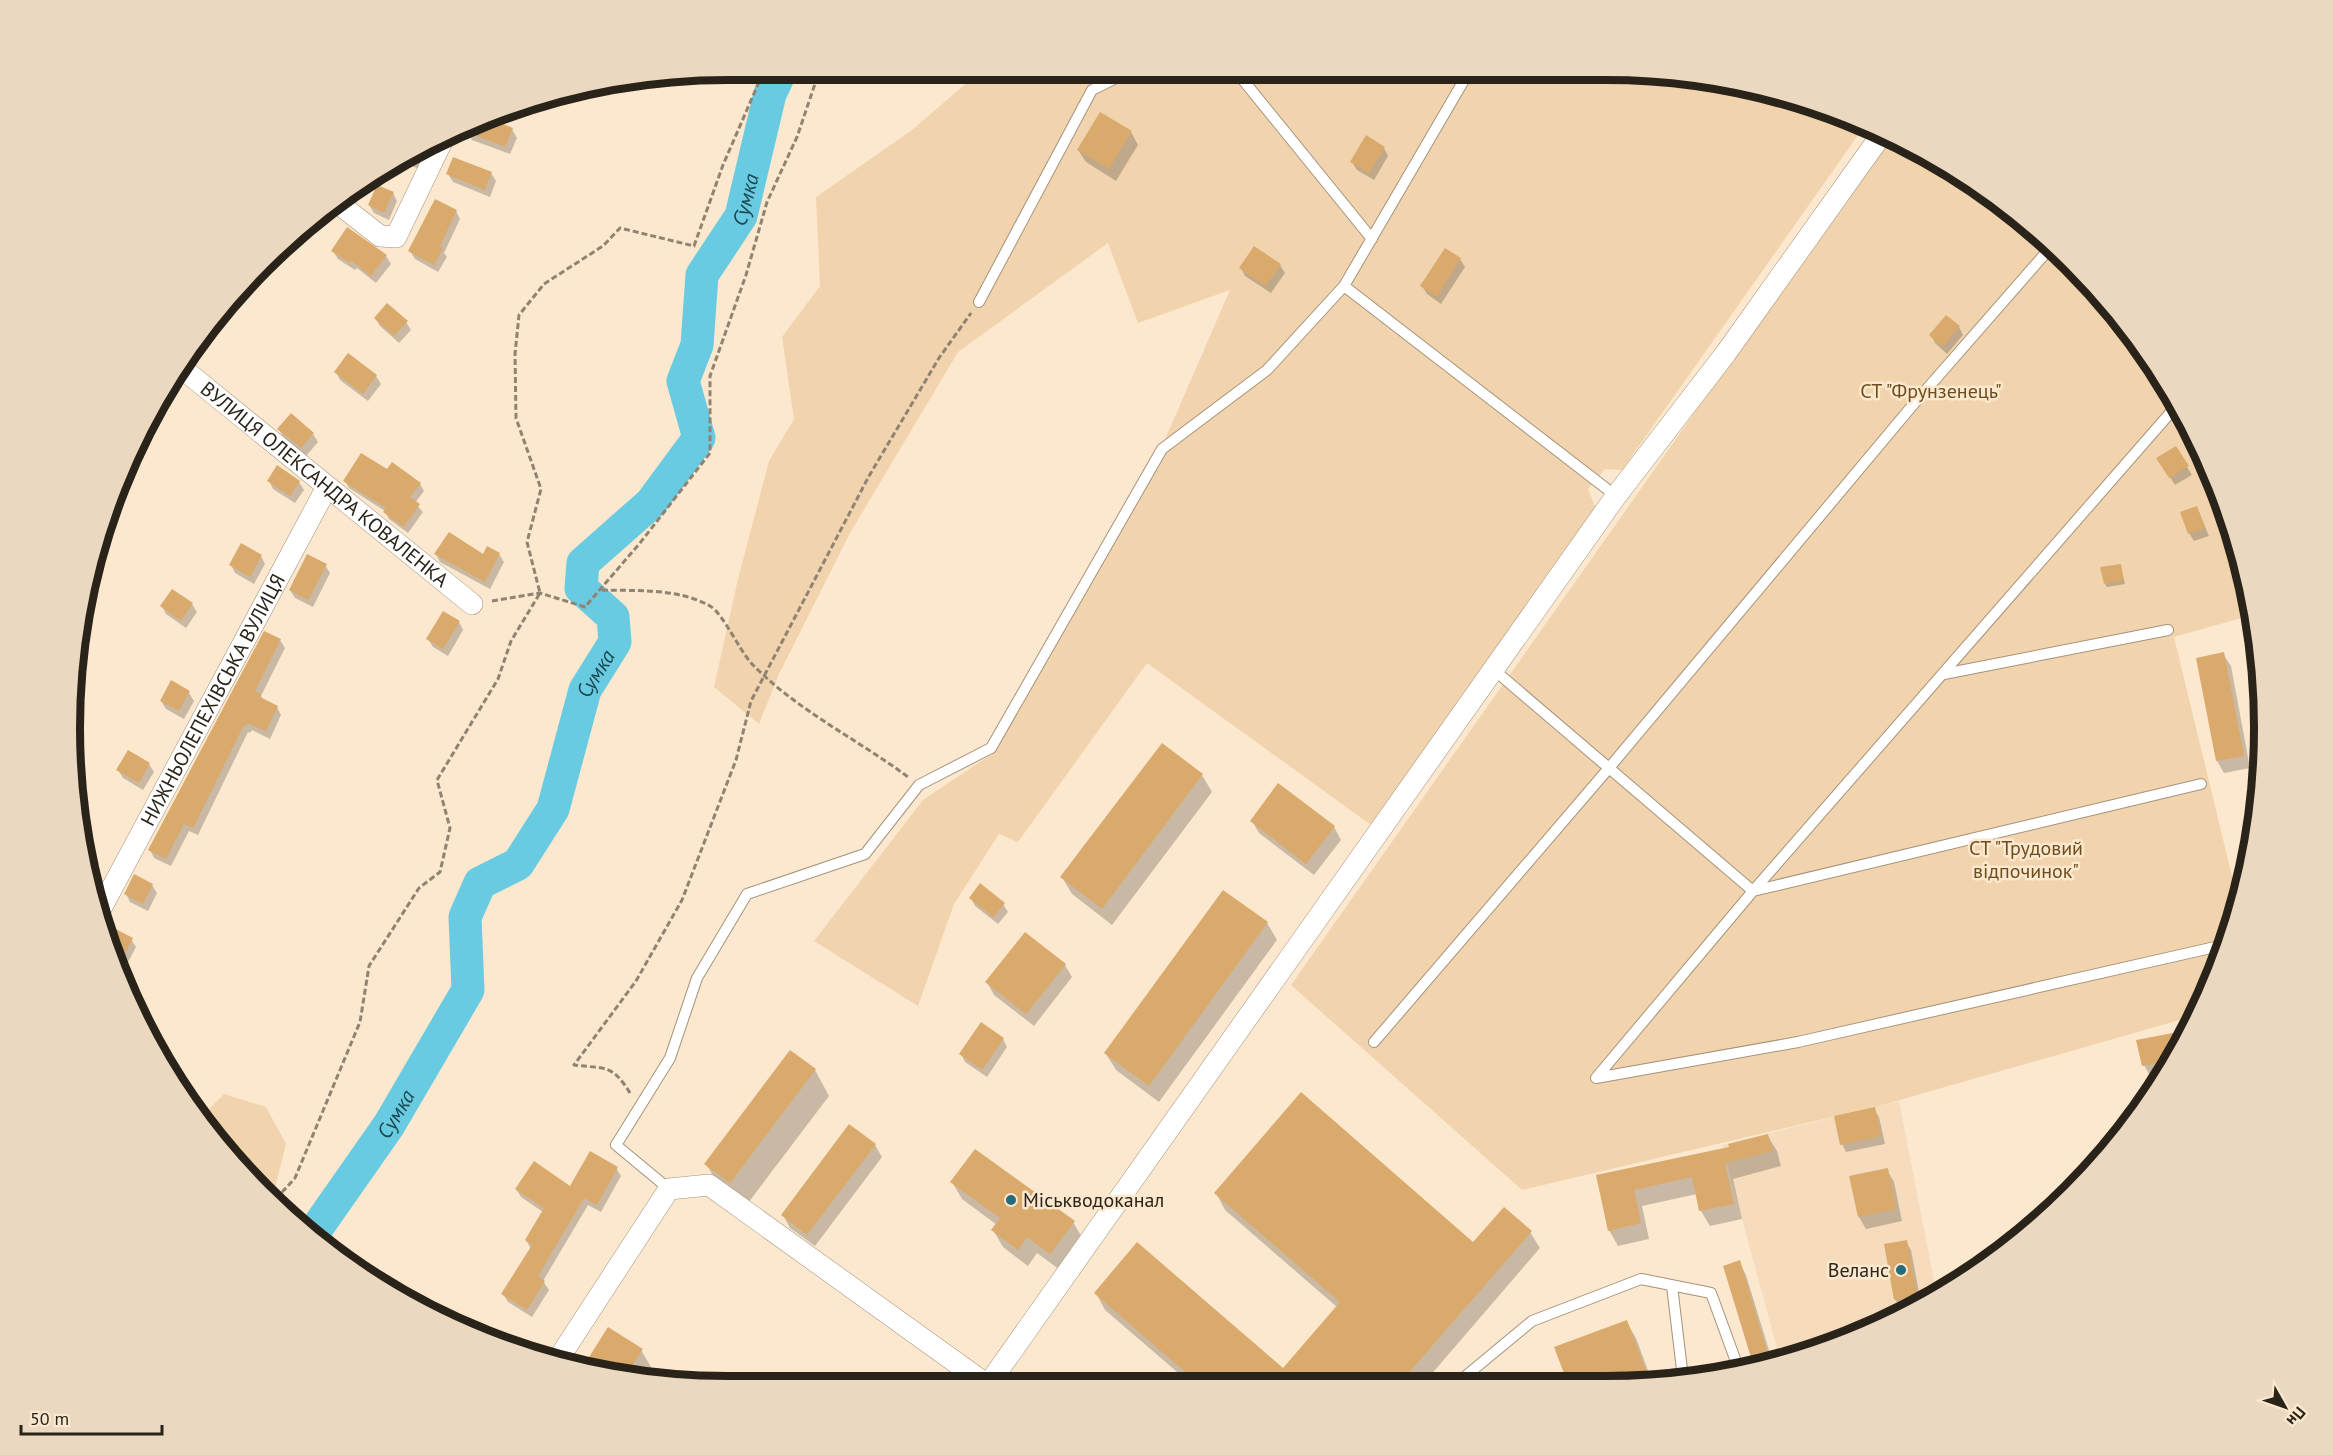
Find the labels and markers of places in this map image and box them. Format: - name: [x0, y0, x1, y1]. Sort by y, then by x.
- place label: Міськводоканал: [1023, 1187, 1164, 1213]
- marker: Міськводоканал: [1004, 1193, 1018, 1207]
- place label: Веланс: [1828, 1257, 1889, 1283]
- marker: Веланс: [1894, 1263, 1908, 1277]

